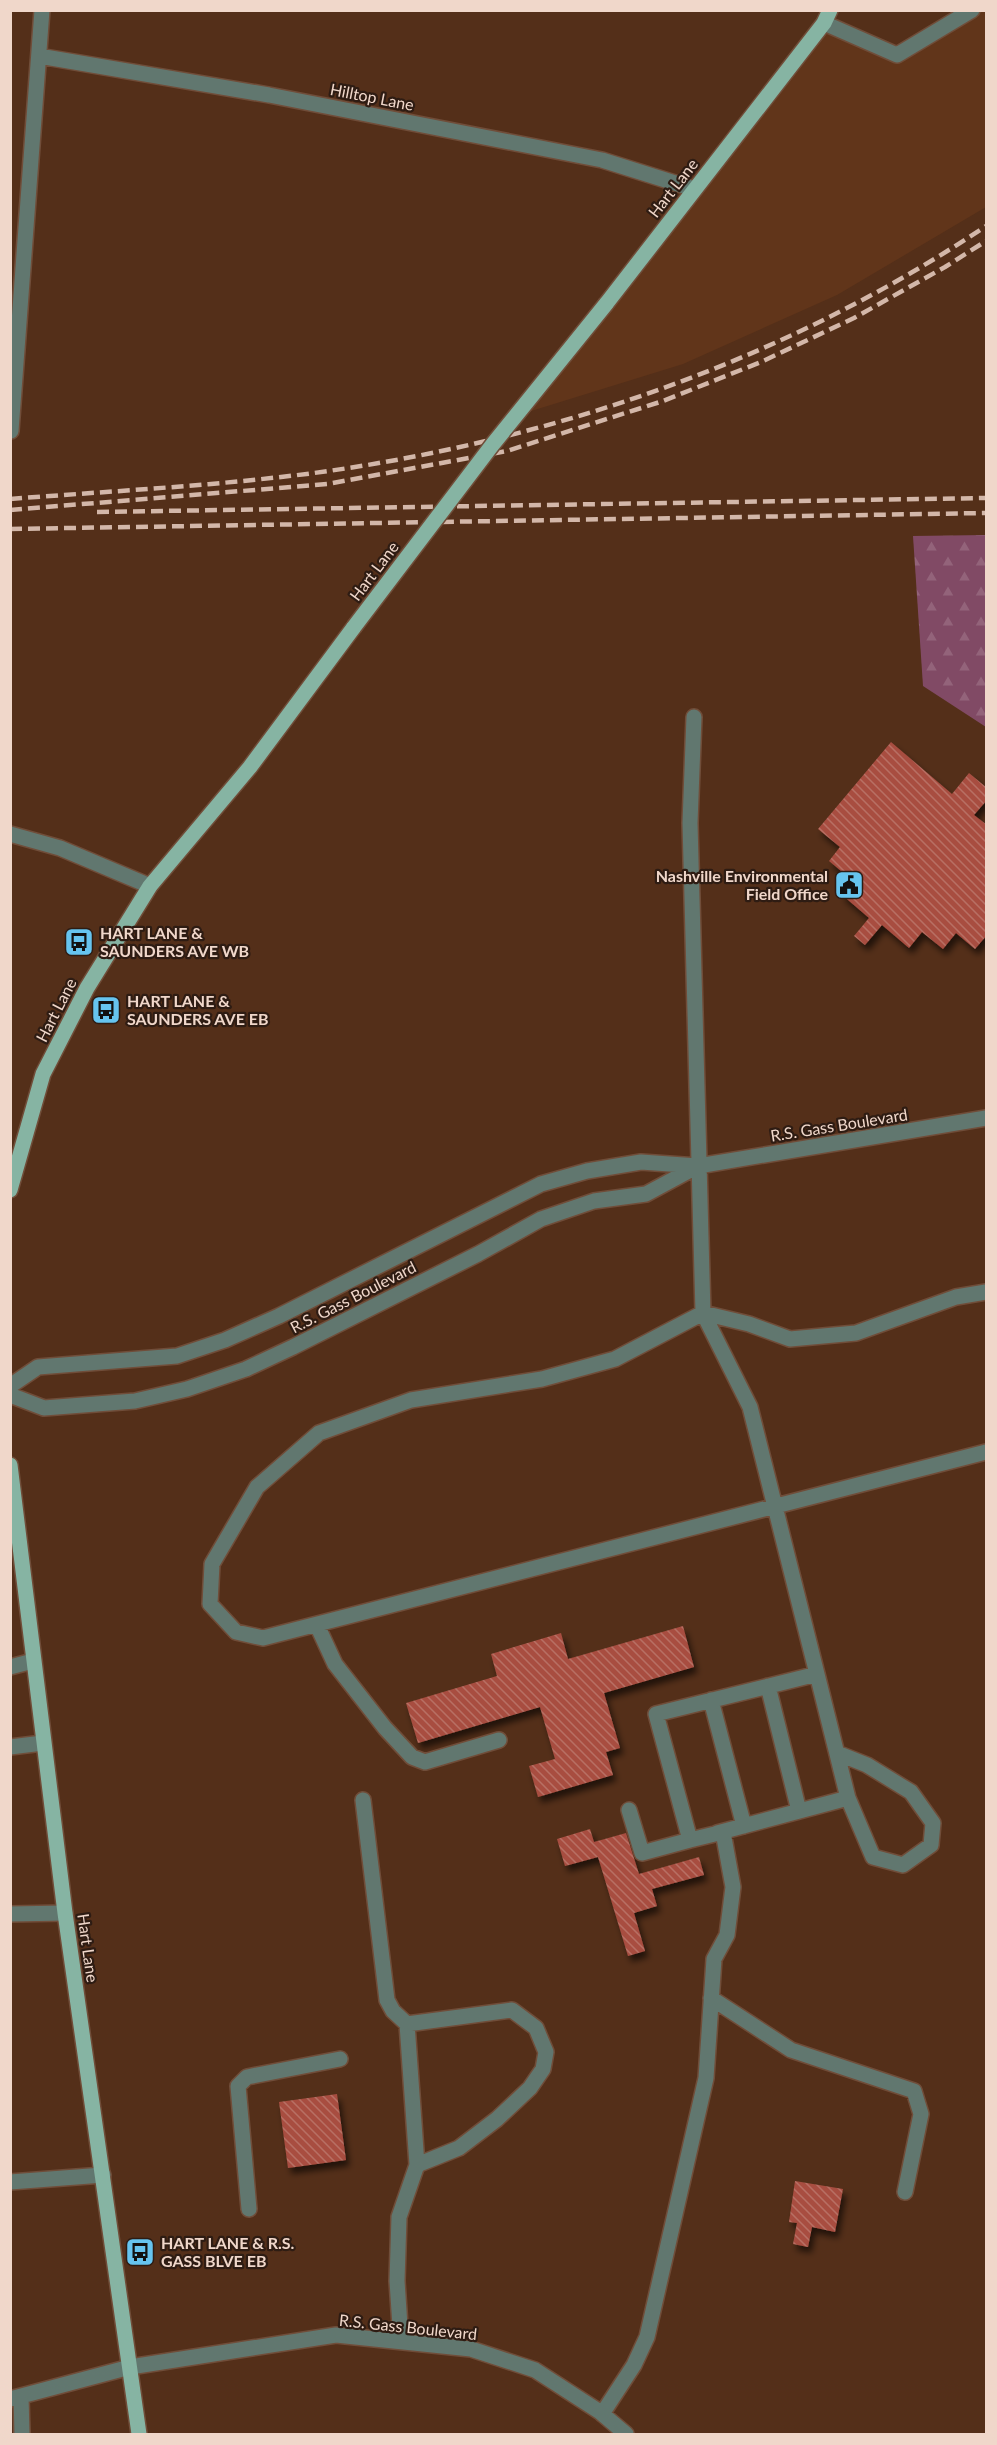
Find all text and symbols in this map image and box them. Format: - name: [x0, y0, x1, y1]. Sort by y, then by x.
- street label: Hilltop Lane: [329, 79, 416, 114]
- street label: Hart Lane: [644, 155, 701, 221]
- street label: Hart Lane: [345, 537, 402, 604]
- place label: Nashville Environmental Field Office: [656, 866, 828, 903]
- public building icon: Nashville Environmental Field Office: [833, 869, 865, 901]
- place label: HART LANE & SAUNDERS AVE WB: [100, 923, 249, 960]
- bus stop icon: HART LANE & SAUNDERS AVE WB: [63, 926, 95, 958]
- street label: Hart Lane: [31, 975, 80, 1045]
- place label: HART LANE & SAUNDERS AVE EB: [127, 991, 269, 1028]
- bus stop icon: HART LANE & SAUNDERS AVE EB: [90, 994, 122, 1026]
- street label: R.S. Gass Boulevard: [769, 1104, 909, 1145]
- street label: R.S. Gass Boulevard: [287, 1257, 419, 1336]
- street label: Hart Lane: [74, 1912, 103, 1983]
- place label: HART LANE & R.S. GASS BLVE EB: [161, 2233, 295, 2270]
- bus stop icon: HART LANE & R.S. GASS BLVE EB: [124, 2236, 156, 2268]
- street label: R.S. Gass Boulevard: [338, 2310, 478, 2343]

